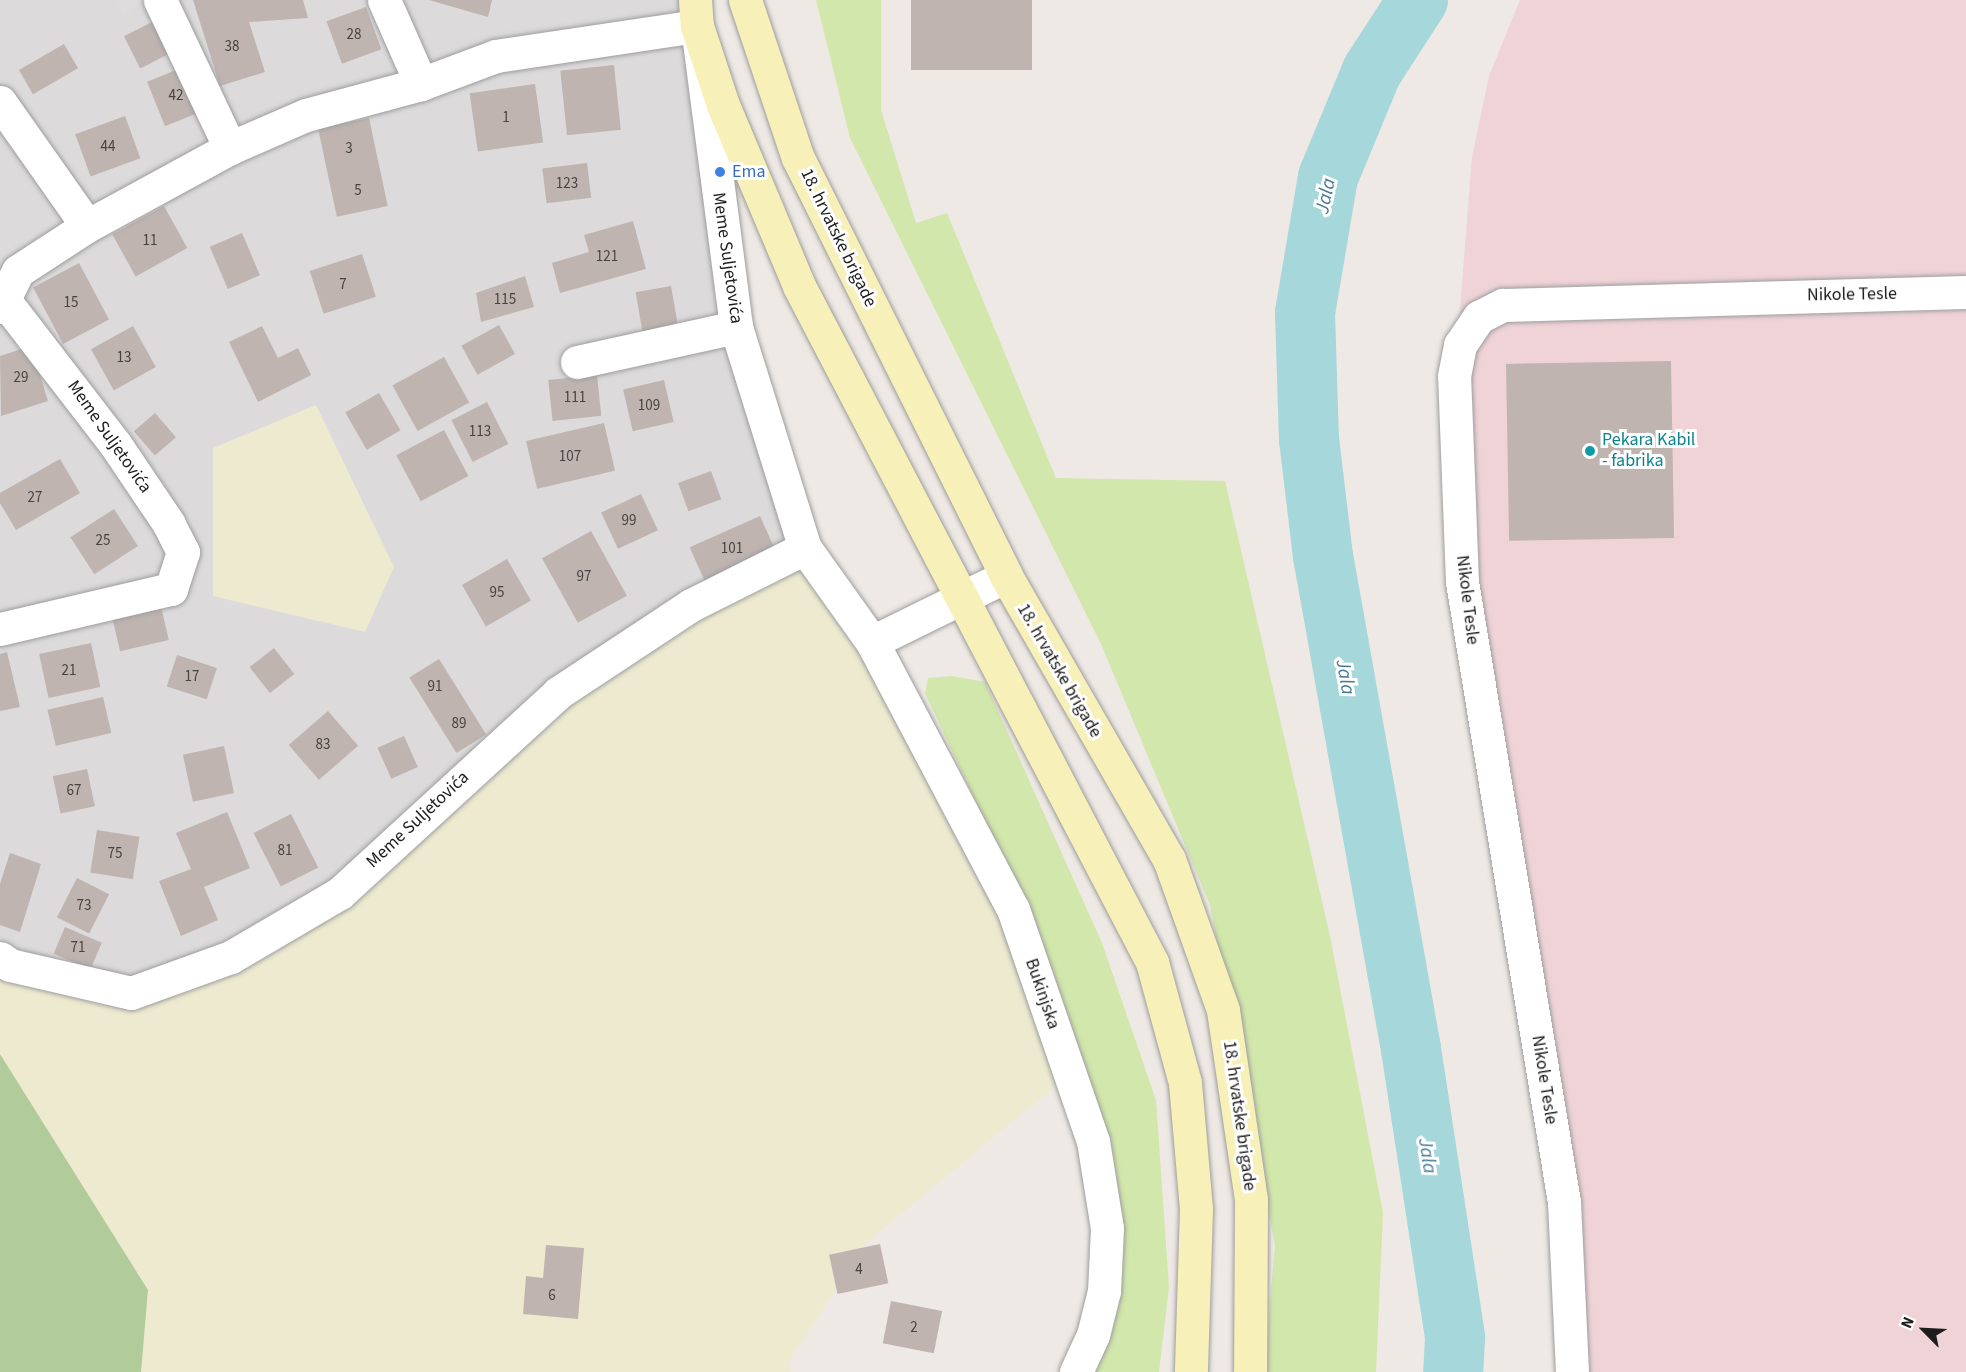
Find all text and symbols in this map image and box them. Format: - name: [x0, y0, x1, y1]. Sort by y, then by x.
- house number: 28: [347, 26, 361, 44]
- house number: 38: [225, 38, 239, 56]
- house number: 42: [169, 87, 183, 105]
- house number: 1: [502, 109, 510, 127]
- house number: 44: [101, 138, 115, 156]
- house number: 3: [345, 140, 353, 158]
- place label: Ema: [732, 161, 765, 183]
- marker: Ema: [713, 165, 727, 179]
- street label: 18. hrvatske brigade: [795, 165, 881, 311]
- house number: 123: [556, 175, 578, 193]
- water label: Jala: [1311, 176, 1341, 216]
- house number: 5: [354, 182, 362, 200]
- street label: Meme Suljetovića: [707, 191, 747, 325]
- house number: 11: [143, 232, 157, 250]
- house number: 121: [596, 248, 618, 266]
- house number: 7: [339, 276, 347, 294]
- street label: Nikole Tesle: [1807, 283, 1897, 307]
- house number: 115: [494, 291, 516, 309]
- house number: 15: [64, 294, 78, 312]
- house number: 13: [117, 349, 131, 367]
- house number: 29: [14, 369, 28, 387]
- street label: Meme Suljetovića: [62, 377, 156, 497]
- house number: 111: [564, 389, 586, 407]
- house number: 109: [638, 397, 660, 415]
- house number: 113: [469, 423, 491, 441]
- place label: Pekara Kabil - fabrika: [1602, 430, 1695, 472]
- marker: Pekara Kabil - fabrika: [1583, 444, 1597, 458]
- house number: 107: [559, 448, 581, 466]
- house number: 27: [28, 489, 42, 507]
- house number: 99: [622, 512, 636, 530]
- house number: 25: [96, 532, 110, 550]
- house number: 101: [721, 540, 743, 558]
- street label: Nikole Tesle: [1451, 554, 1483, 646]
- house number: 97: [577, 568, 591, 586]
- house number: 95: [490, 584, 504, 602]
- street label: 18. hrvatske brigade: [1012, 600, 1106, 742]
- water label: Jala: [1330, 657, 1360, 697]
- house number: 21: [62, 662, 76, 680]
- house number: 17: [185, 668, 199, 686]
- house number: 91: [428, 678, 442, 696]
- house number: 89: [452, 715, 466, 733]
- house number: 83: [316, 736, 330, 754]
- street label: Meme Suljetovića: [362, 767, 474, 873]
- house number: 67: [67, 782, 81, 800]
- house number: 81: [278, 842, 292, 860]
- house number: 75: [108, 845, 122, 863]
- house number: 73: [77, 897, 91, 915]
- house number: 71: [71, 939, 85, 957]
- street label: Bukinjska: [1020, 956, 1064, 1032]
- street label: Nikole Tesle: [1526, 1034, 1562, 1126]
- street label: 18. hrvatske brigade: [1218, 1040, 1260, 1192]
- water label: Jala: [1412, 1137, 1442, 1175]
- house number: 4: [855, 1261, 863, 1279]
- house number: 6: [548, 1287, 556, 1305]
- north arrow: [1894, 1300, 1954, 1360]
- text: N: [1895, 1313, 1920, 1332]
- house number: 2: [910, 1319, 918, 1337]

